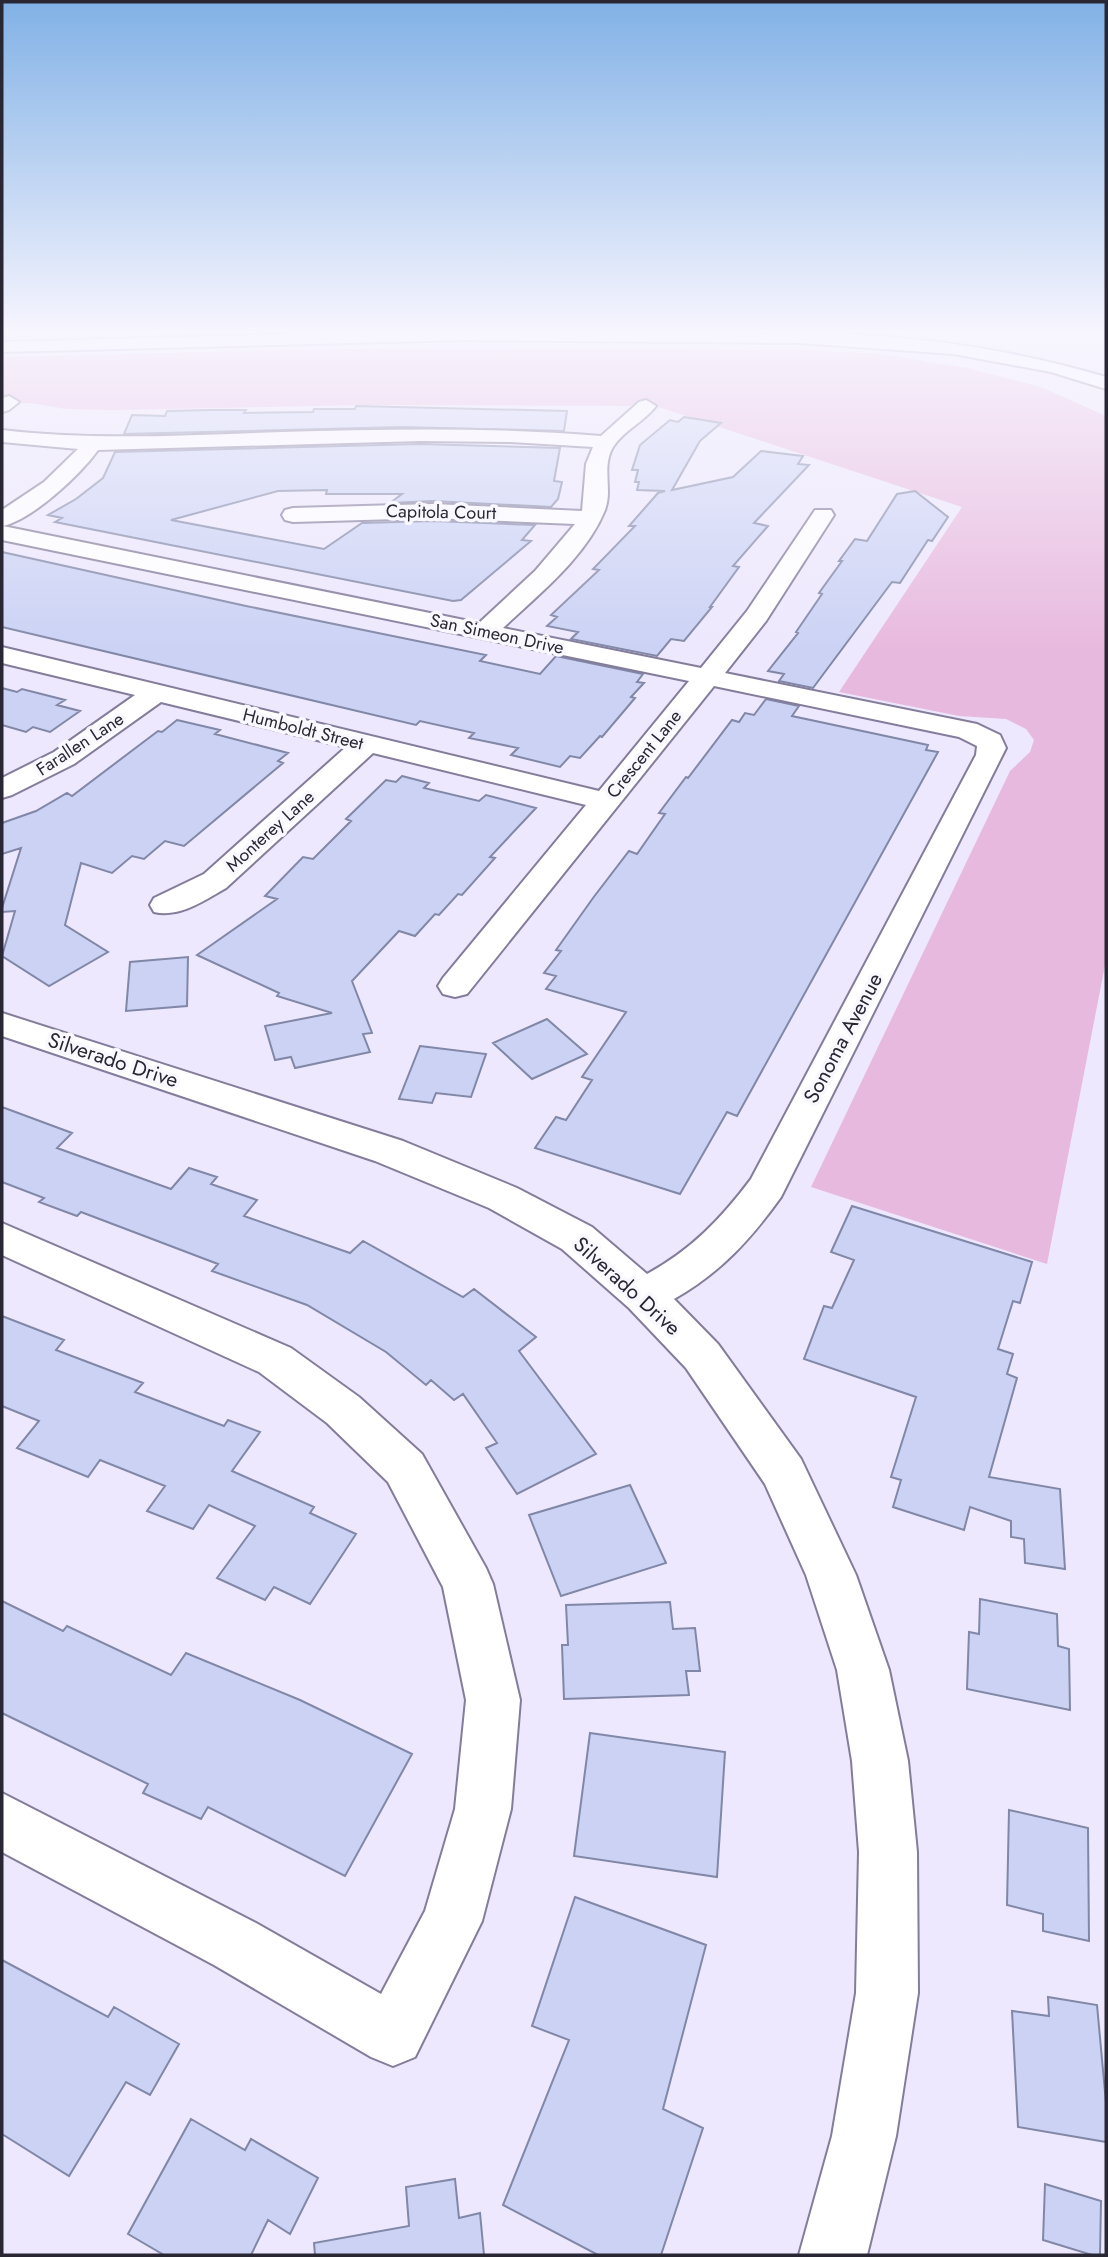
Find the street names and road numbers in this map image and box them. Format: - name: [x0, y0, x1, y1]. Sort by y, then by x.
- street label: Capitola Court: [386, 498, 497, 526]
- street label: San Simeon Drive: [428, 607, 566, 661]
- street label: Humboldt Street: [240, 701, 367, 757]
- street label: Crescent Lane: [600, 704, 688, 804]
- street label: Farallen Lane: [31, 706, 129, 782]
- street label: Monterey Lane: [220, 784, 320, 878]
- street label: Sonoma Avenue: [796, 967, 890, 1108]
- street label: Silverado Drive: [44, 1025, 182, 1095]
- street label: Silverado Drive: [567, 1230, 687, 1343]

